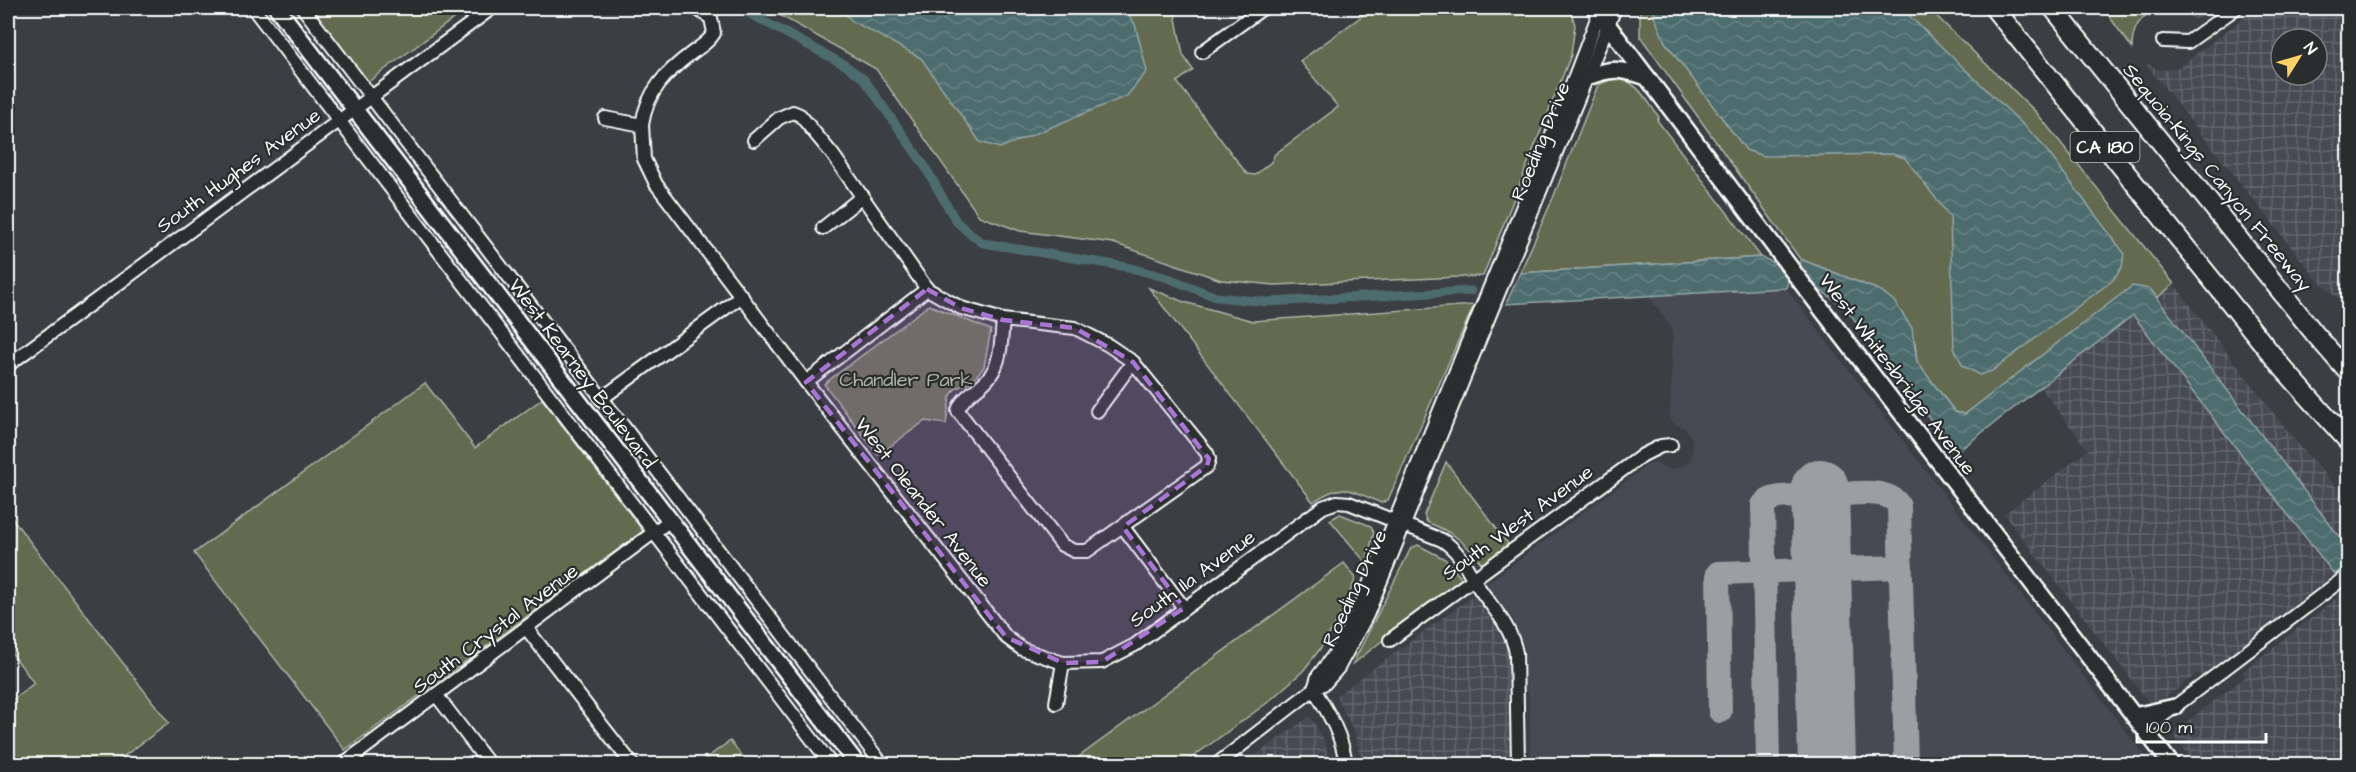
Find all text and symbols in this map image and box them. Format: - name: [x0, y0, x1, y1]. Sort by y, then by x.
- north arrow: [2269, 27, 2329, 87]
- text: N: [2298, 38, 2322, 59]
- street label: Sequoia–Kings Canyon Freeway: [2115, 57, 2318, 298]
- street label: Roeding Drive: [1504, 77, 1579, 205]
- street label: South Hughes Avenue: [151, 102, 327, 241]
- road number: CA 180: [2070, 132, 2140, 162]
- street label: West Whitesbridge Avenue: [1811, 268, 1983, 482]
- street label: West Kearney Boulevard: [501, 273, 663, 475]
- park label: Chandler Park: [839, 366, 973, 394]
- street label: West Oleander Avenue: [848, 412, 999, 593]
- street label: South West Avenue: [1436, 458, 1599, 587]
- street label: South Ila Avenue: [1124, 523, 1261, 634]
- street label: Roeding Drive: [1316, 525, 1395, 652]
- street label: South Crystal Avenue: [407, 557, 585, 701]
- scale bar: [2137, 706, 2266, 744]
- text: 100 m: [2146, 715, 2192, 740]

